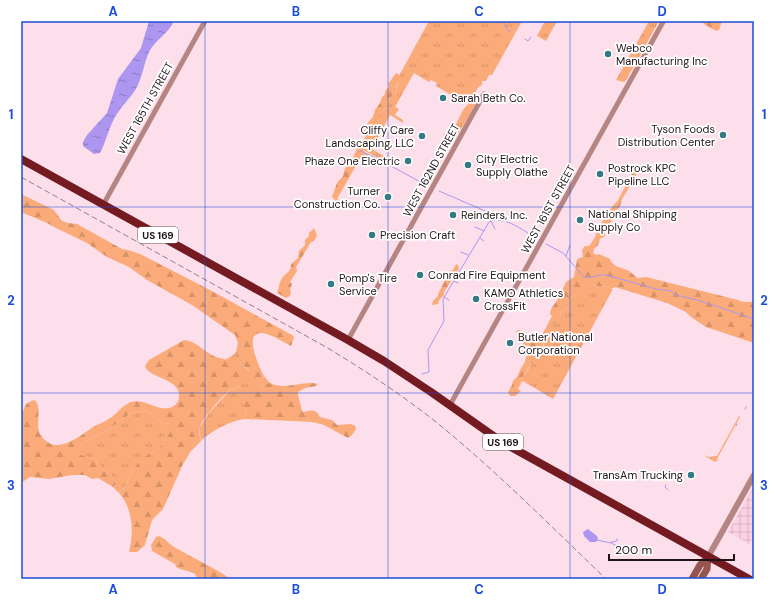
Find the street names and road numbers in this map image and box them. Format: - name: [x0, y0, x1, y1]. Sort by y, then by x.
- street label: WEST 165TH STREET: [114, 60, 176, 156]
- street label: WEST 162ND STREET: [400, 121, 462, 219]
- street label: WEST 161ST STREET: [518, 162, 578, 256]
- road number: US 169: [138, 227, 178, 243]
- road number: US 169: [483, 434, 523, 450]

